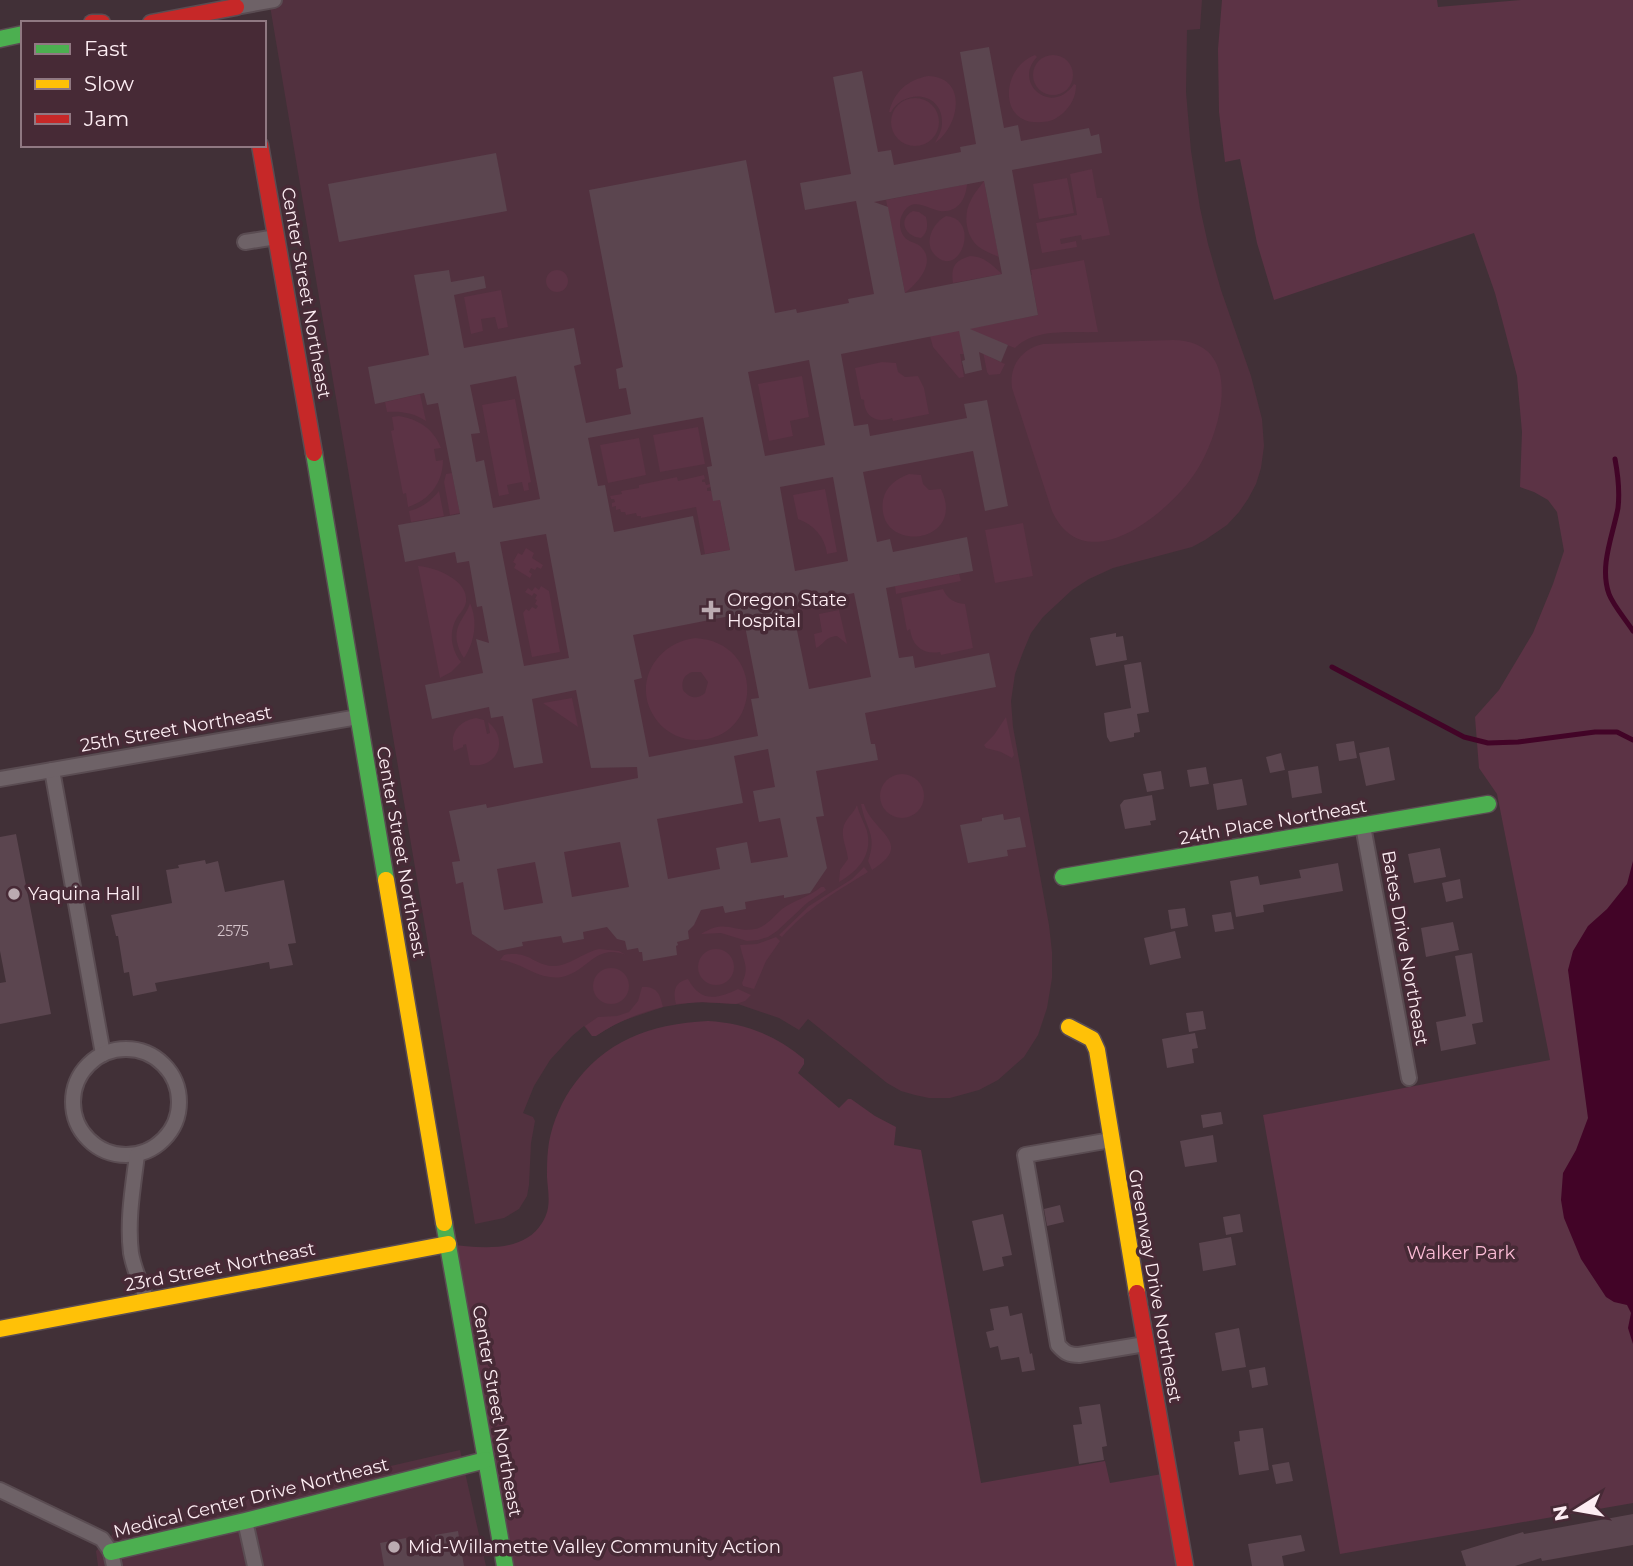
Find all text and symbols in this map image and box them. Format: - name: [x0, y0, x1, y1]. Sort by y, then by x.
- legend: [21, 21, 266, 147]
- text: Fast: [84, 36, 128, 61]
- text: Slow: [84, 71, 134, 96]
- text: Jam: [83, 106, 129, 131]
- street label: Center Street Northeast: [277, 185, 335, 401]
- place label: Oregon State Hospital: [727, 589, 847, 632]
- marker: Oregon State Hospital: [701, 600, 721, 620]
- street label: 25th Street Northeast: [79, 701, 273, 757]
- street label: Center Street Northeast: [372, 744, 430, 960]
- street label: 24th Place Northeast: [1178, 795, 1368, 849]
- street label: Bates Drive Northeast: [1377, 849, 1433, 1047]
- place label: Yaquina Hall: [28, 883, 140, 905]
- marker: Yaquina Hall: [6, 886, 22, 902]
- house number: 2575: [217, 922, 249, 940]
- street label: Greenway Drive Northeast: [1124, 1167, 1186, 1405]
- street label: 23rd Street Northeast: [123, 1238, 317, 1296]
- park label: Walker Park: [1407, 1242, 1516, 1264]
- street label: Center Street Northeast: [468, 1303, 526, 1519]
- street label: Medical Center Drive Northeast: [111, 1453, 391, 1543]
- north arrow: [1542, 1475, 1612, 1545]
- text: N: [1548, 1503, 1574, 1523]
- place label: Mid-Willamette Valley Community Action: [408, 1536, 781, 1558]
- marker: Mid-Willamette Valley Community Action: [386, 1539, 402, 1555]

